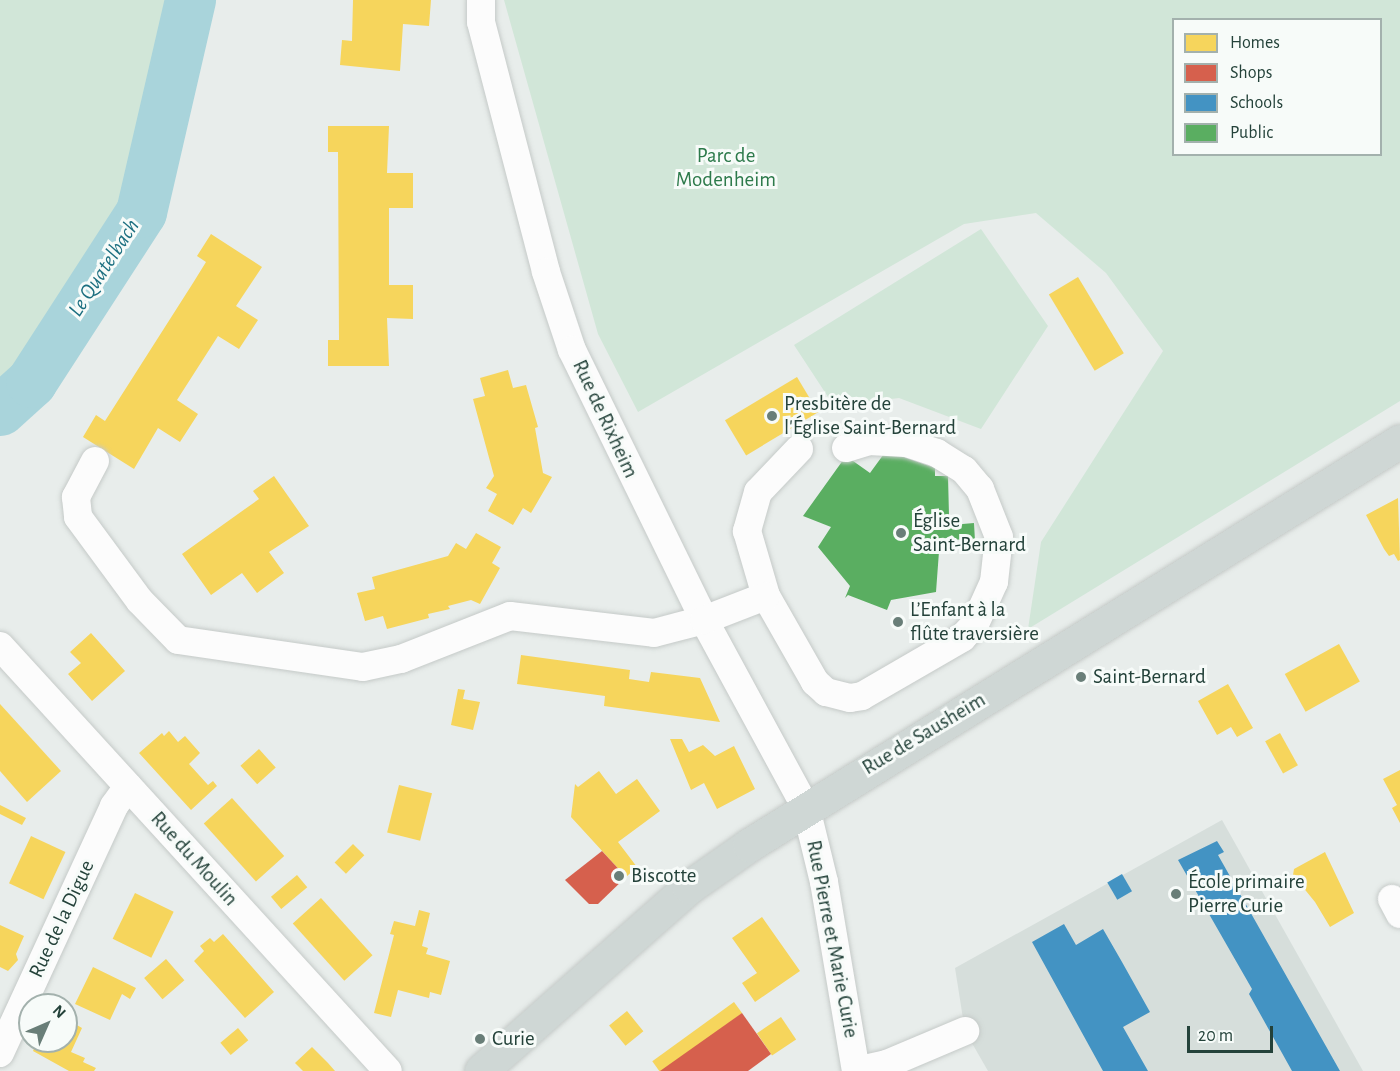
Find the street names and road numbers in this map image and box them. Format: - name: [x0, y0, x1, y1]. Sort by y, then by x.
- street label: Rue de Rixheim: [567, 356, 643, 482]
- street label: Rue de Sausheim: [858, 687, 990, 781]
- street label: Rue du Moulin: [145, 807, 243, 911]
- street label: Rue Pierre et Marie Curie: [800, 838, 864, 1040]
- street label: Rue de la Digue: [24, 856, 100, 982]

